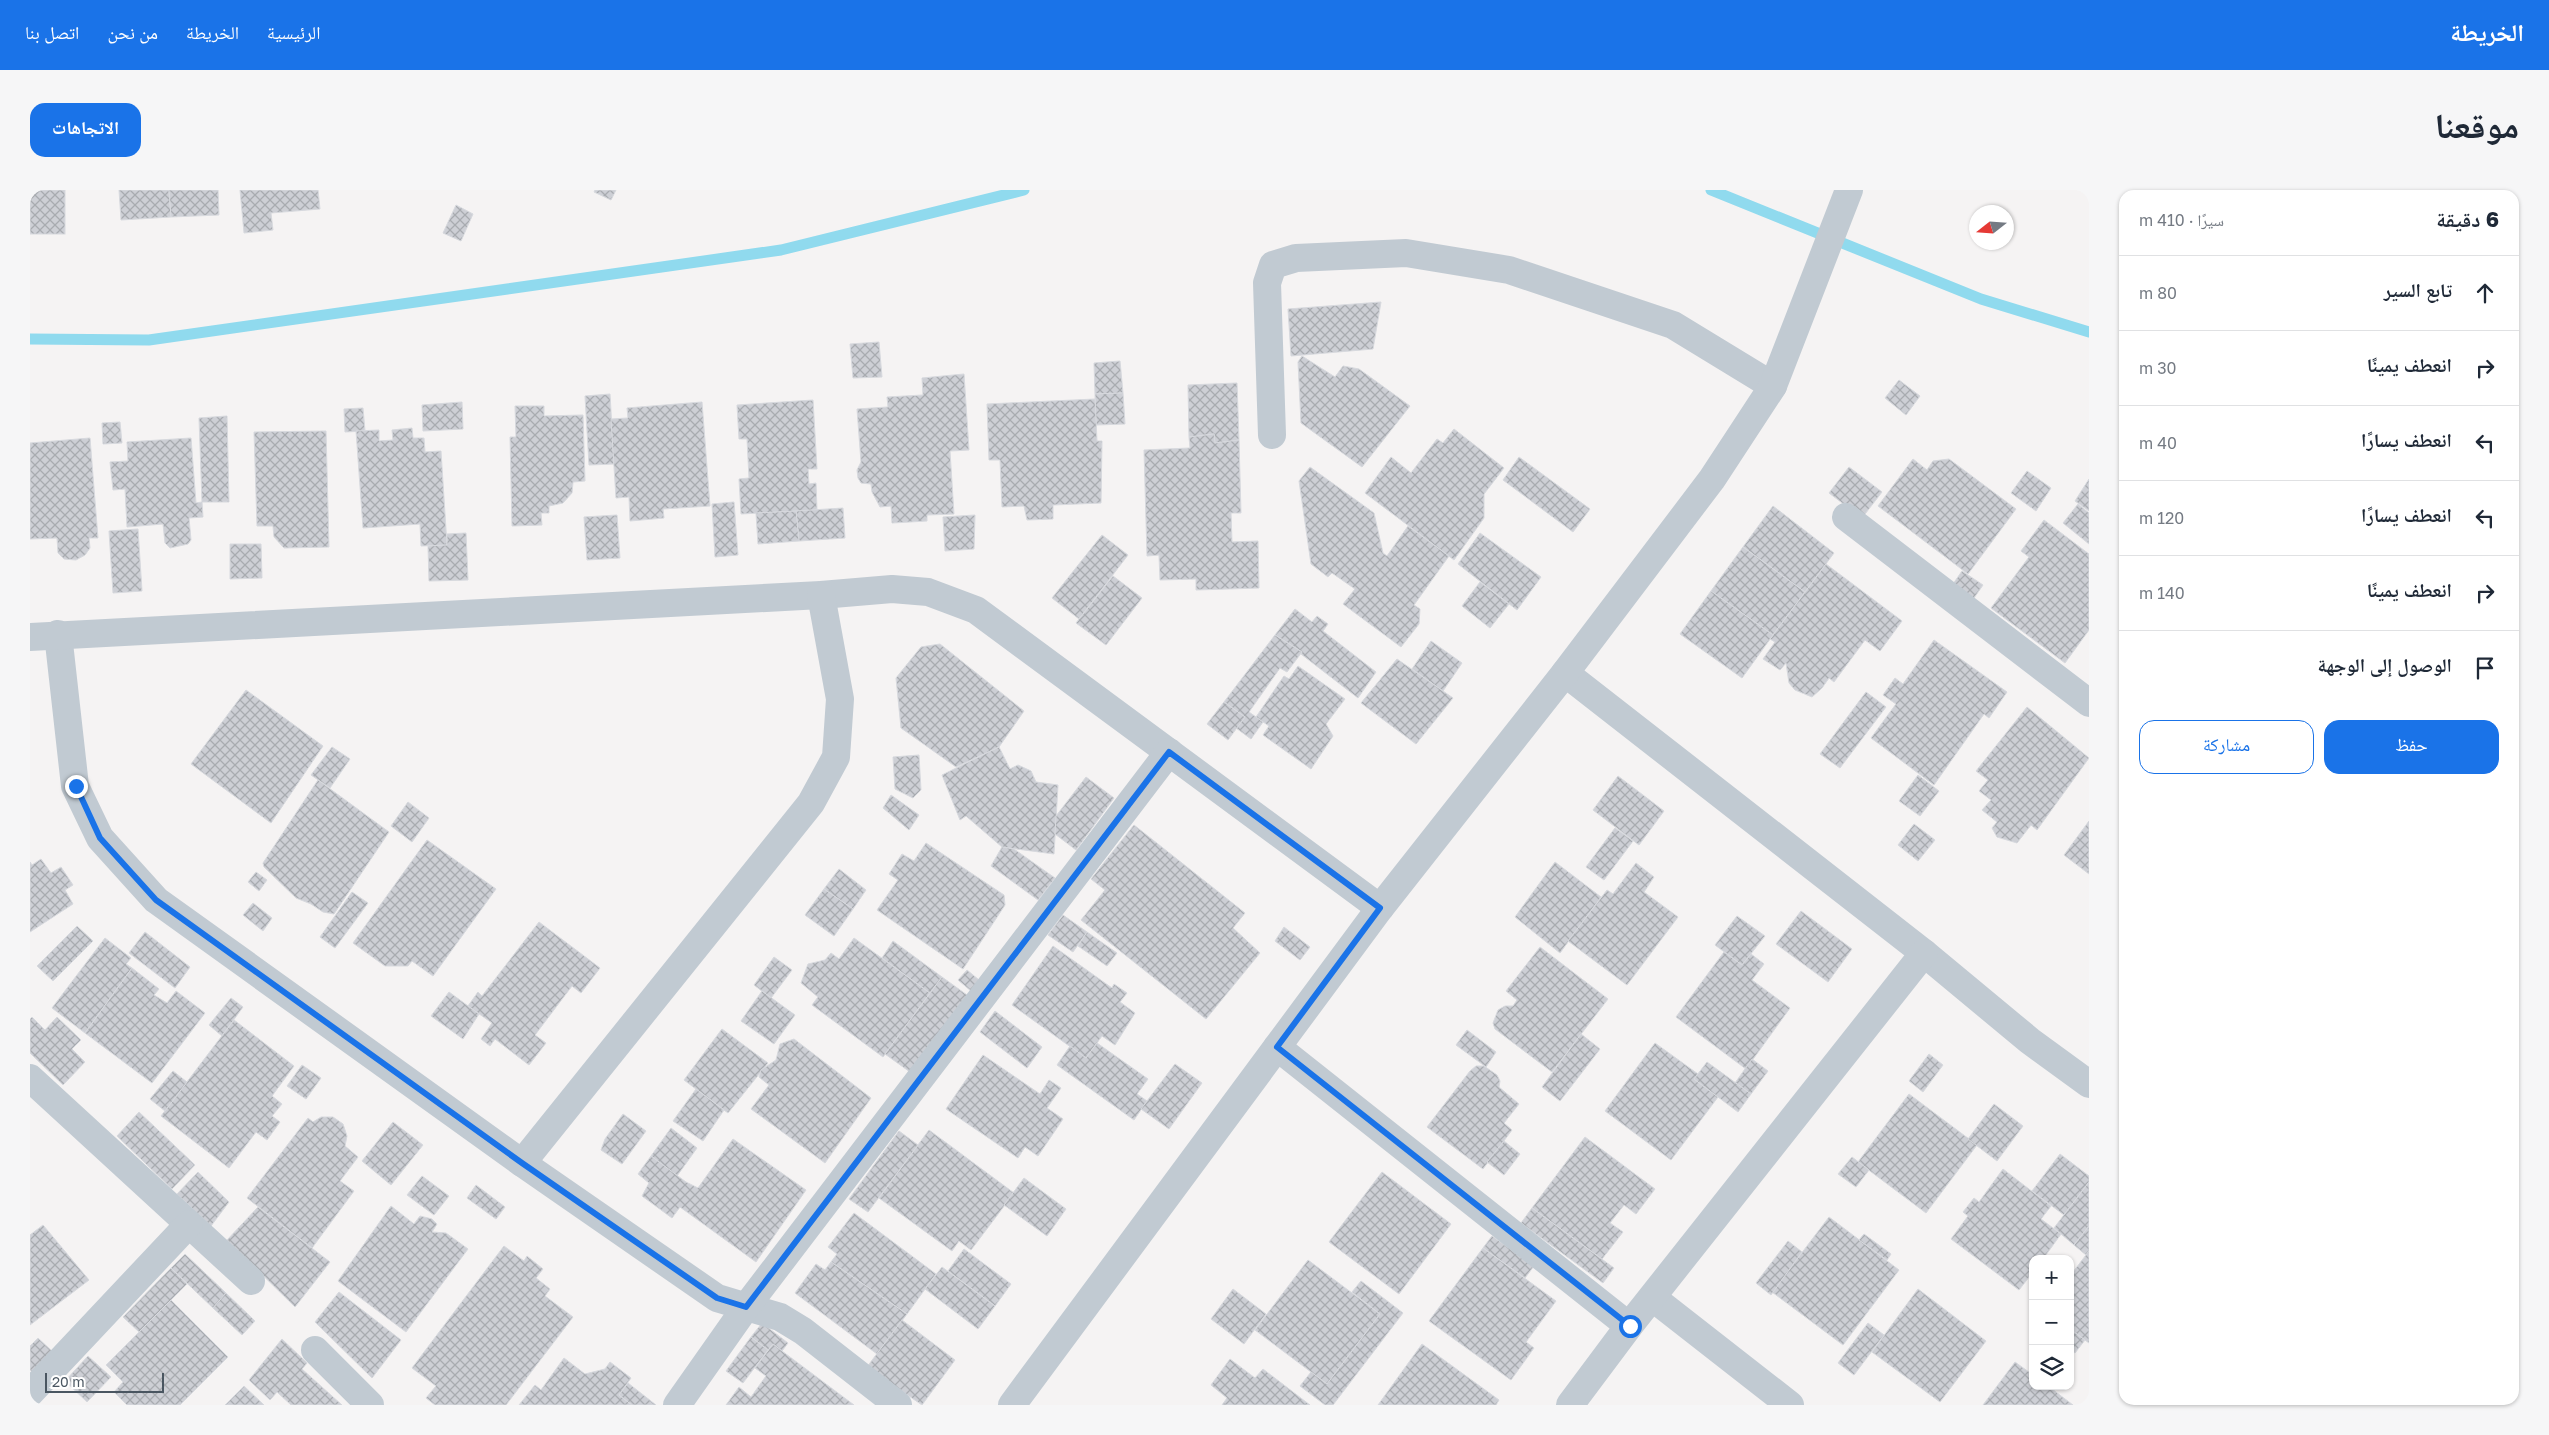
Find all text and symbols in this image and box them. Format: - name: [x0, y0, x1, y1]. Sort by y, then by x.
- text: الخريطة: [2450, 17, 2524, 46]
- text: اتصل بنا: [25, 21, 79, 43]
- text: من نحن: [107, 21, 158, 43]
- text: الخريطة: [186, 21, 239, 43]
- text: الرئيسية: [267, 21, 320, 43]
- button: الاتجاهات: [30, 103, 141, 157]
- text: موقعنا: [2434, 104, 2519, 146]
- north arrow: [1969, 205, 2014, 250]
- text: 6 دقيقة: [2436, 206, 2499, 232]
- text: سيرًا · 410 m: [2139, 210, 2224, 230]
- text: تابع السير: [2384, 278, 2452, 301]
- icon: ahead: [2471, 279, 2499, 307]
- text: 80 m: [2139, 283, 2177, 303]
- text: انعطف يمينًا: [2367, 353, 2452, 376]
- icon: right: [2471, 354, 2499, 382]
- text: 30 m: [2139, 358, 2176, 378]
- text: انعطف يسارًا: [2361, 428, 2452, 451]
- icon: left: [2471, 429, 2499, 457]
- text: 40 m: [2139, 433, 2177, 453]
- text: انعطف يسارًا: [2361, 503, 2452, 526]
- icon: left: [2471, 504, 2499, 532]
- text: 120 m: [2139, 508, 2184, 528]
- text: انعطف يمينًا: [2367, 578, 2452, 601]
- icon: right: [2471, 579, 2499, 607]
- text: 140 m: [2139, 583, 2185, 603]
- text: الوصول إلى الوجهة: [2318, 653, 2452, 676]
- icon: arrive: [2471, 654, 2499, 682]
- button: مشاركة: [2139, 720, 2314, 774]
- button: حفظ: [2324, 720, 2499, 774]
- route end: [65, 775, 88, 798]
- map controls: [2029, 1255, 2074, 1390]
- button: +: [2029, 1255, 2074, 1300]
- button: −: [2029, 1300, 2074, 1345]
- route start: [1619, 1315, 1642, 1338]
- button: layers: [2029, 1345, 2074, 1390]
- scale bar: [45, 1370, 164, 1393]
- text: 20 m: [52, 1373, 85, 1390]

